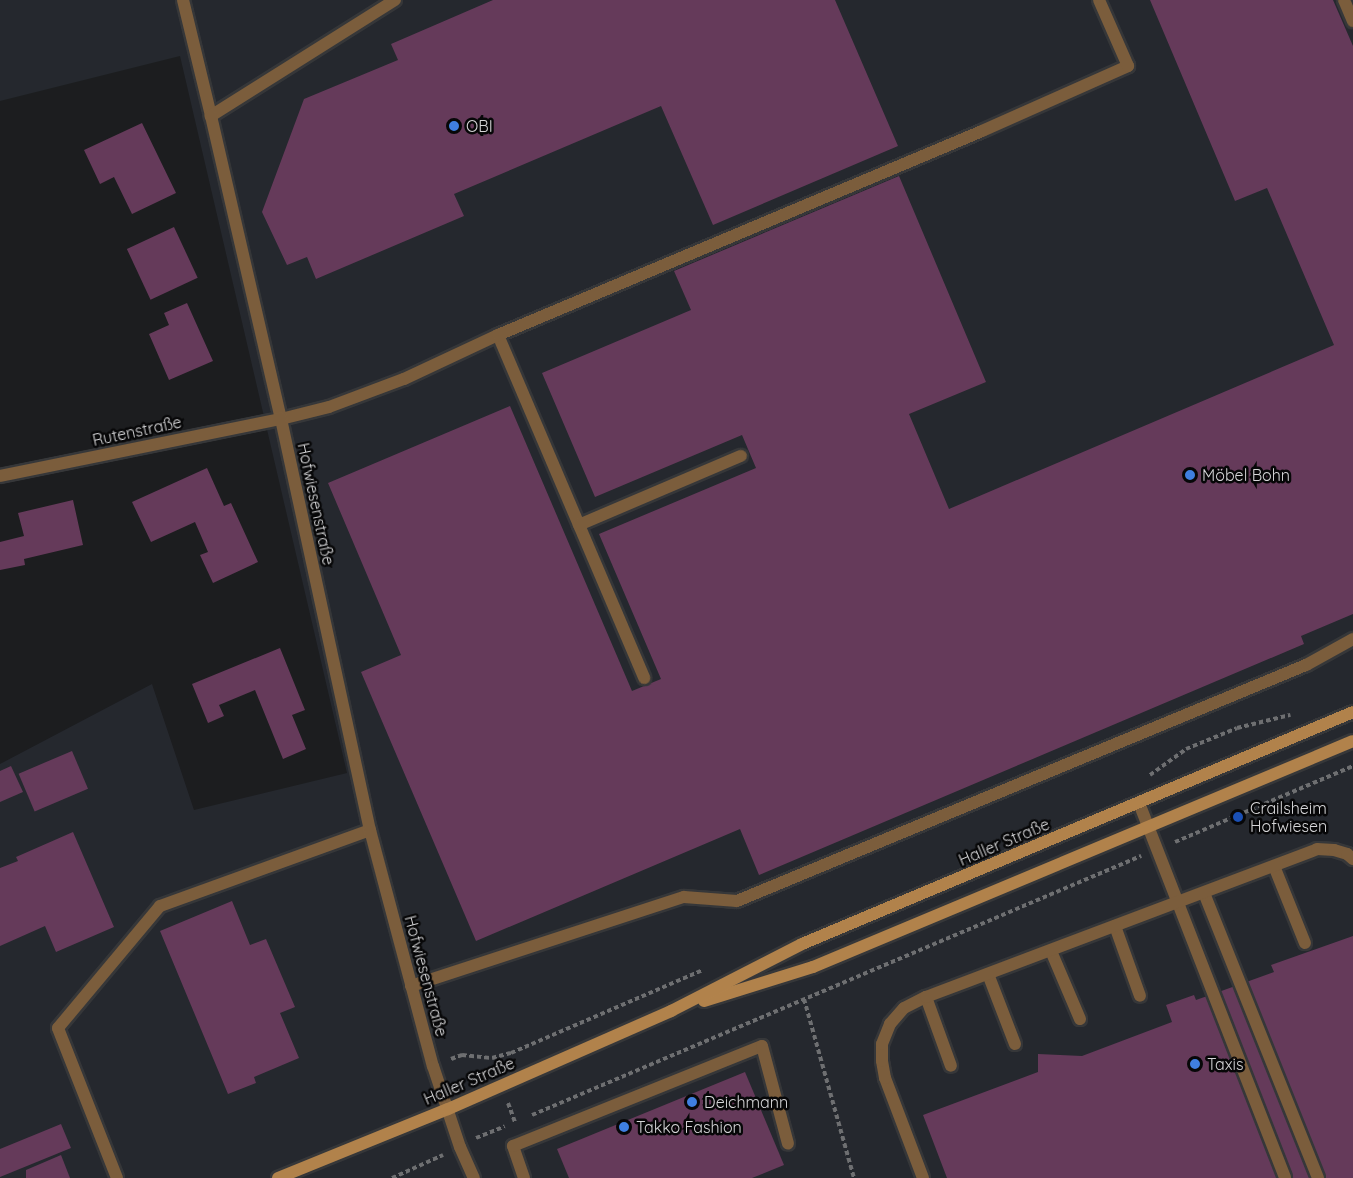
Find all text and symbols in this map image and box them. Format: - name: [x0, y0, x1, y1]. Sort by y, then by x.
- place label: OBI: [466, 116, 493, 136]
- marker: OBI: [447, 119, 461, 133]
- street label: Rutenstraße: [91, 412, 183, 450]
- street label: Hofwiesenstraße: [294, 441, 338, 567]
- place label: Möbel Bohn: [1202, 465, 1290, 485]
- marker: Möbel Bohn: [1183, 468, 1197, 482]
- place label: Crailsheim Hofwiesen: [1250, 798, 1327, 836]
- marker: Crailsheim Hofwiesen: [1231, 810, 1245, 824]
- street label: Haller Straße: [956, 814, 1052, 870]
- street label: Hofwiesenstraße: [401, 913, 451, 1039]
- street label: Haller Straße: [421, 1053, 517, 1109]
- place label: Taxis: [1207, 1054, 1243, 1074]
- marker: Taxis: [1188, 1057, 1202, 1071]
- place label: Deichmann: [704, 1092, 788, 1112]
- marker: Deichmann: [685, 1095, 699, 1109]
- place label: Takko Fashion: [636, 1117, 742, 1137]
- marker: Takko Fashion: [617, 1120, 631, 1134]

